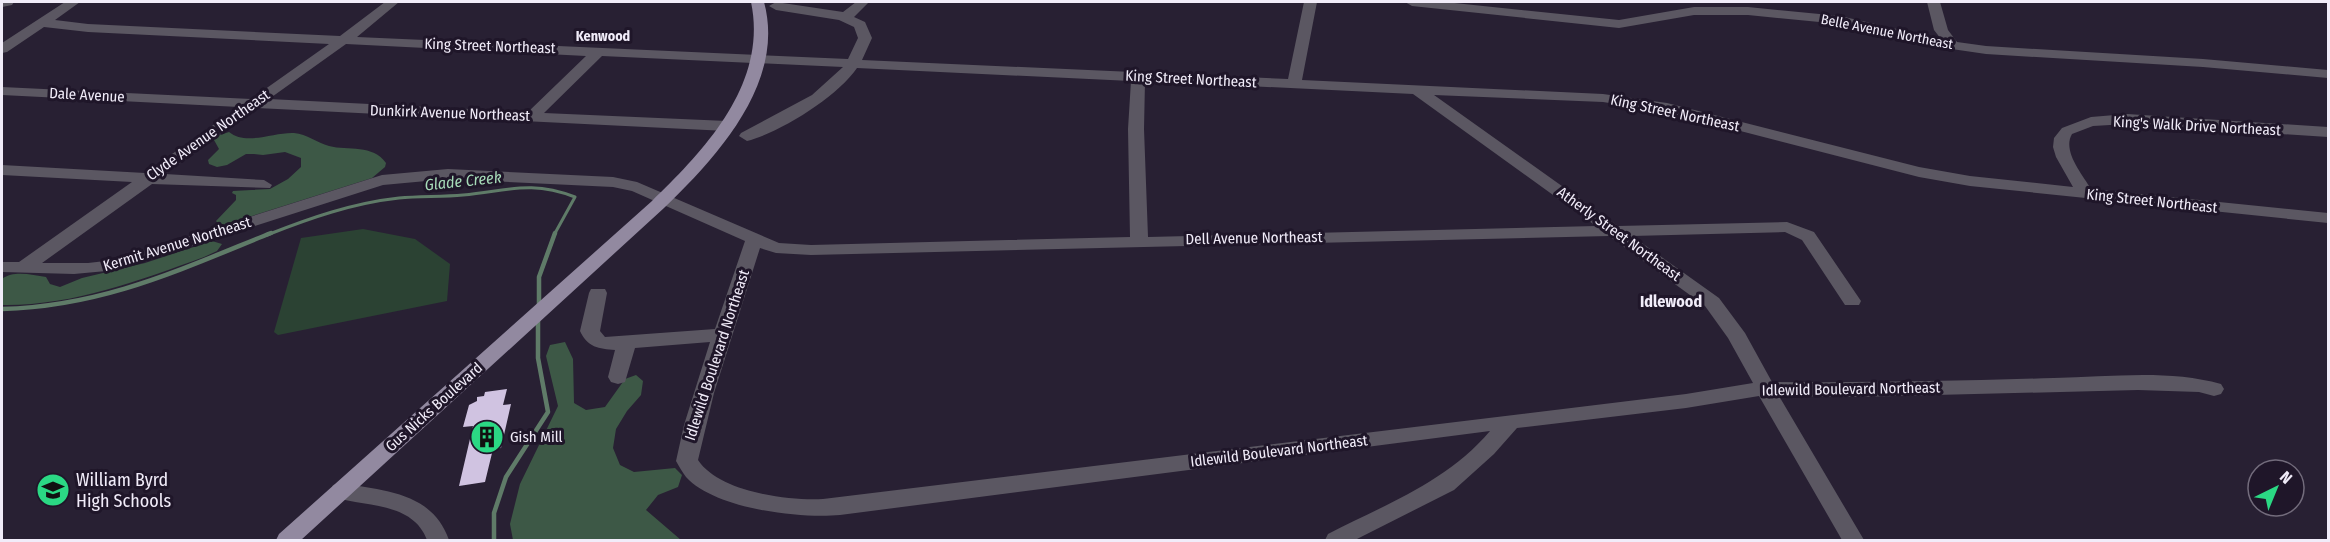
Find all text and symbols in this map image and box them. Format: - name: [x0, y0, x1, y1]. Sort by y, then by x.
- street label: Belle Avenue Northeast: [1819, 11, 1955, 53]
- district label: Kenwood: [576, 28, 630, 45]
- street label: King Street Northeast: [424, 35, 556, 57]
- street label: King Street Northeast: [1125, 67, 1257, 91]
- street label: Dale Avenue: [49, 84, 125, 106]
- street label: Clyde Avenue Northeast: [143, 86, 273, 184]
- street label: King Street Northeast: [1609, 91, 1741, 135]
- street label: Dunkirk Avenue Northeast: [370, 101, 531, 125]
- street label: King's Walk Drive Northeast: [2113, 113, 2281, 139]
- water label: Glade Creek: [424, 168, 502, 194]
- street label: Atherly Street Northeast: [1554, 183, 1684, 285]
- street label: King Street Northeast: [2086, 185, 2218, 217]
- street label: Kermit Avenue Northeast: [101, 213, 253, 275]
- street label: Dell Avenue Northeast: [1185, 228, 1323, 248]
- street label: Idlewild Boulevard Northeast: [681, 267, 753, 443]
- district label: Idlewood: [1640, 292, 1702, 311]
- street label: Gus Nicks Boulevard: [382, 359, 486, 455]
- street label: Idlewild Boulevard Northeast: [1762, 378, 1941, 400]
- building icon: Gish Mill: [469, 419, 505, 455]
- place label: Gish Mill: [510, 428, 563, 446]
- street label: Idlewild Boulevard Northeast: [1189, 431, 1369, 471]
- north arrow: [2246, 458, 2306, 518]
- text: N: [2276, 467, 2296, 488]
- place label: William Byrd High Schools: [76, 469, 171, 512]
- school or university icon: William Byrd High Schools: [35, 472, 71, 508]

